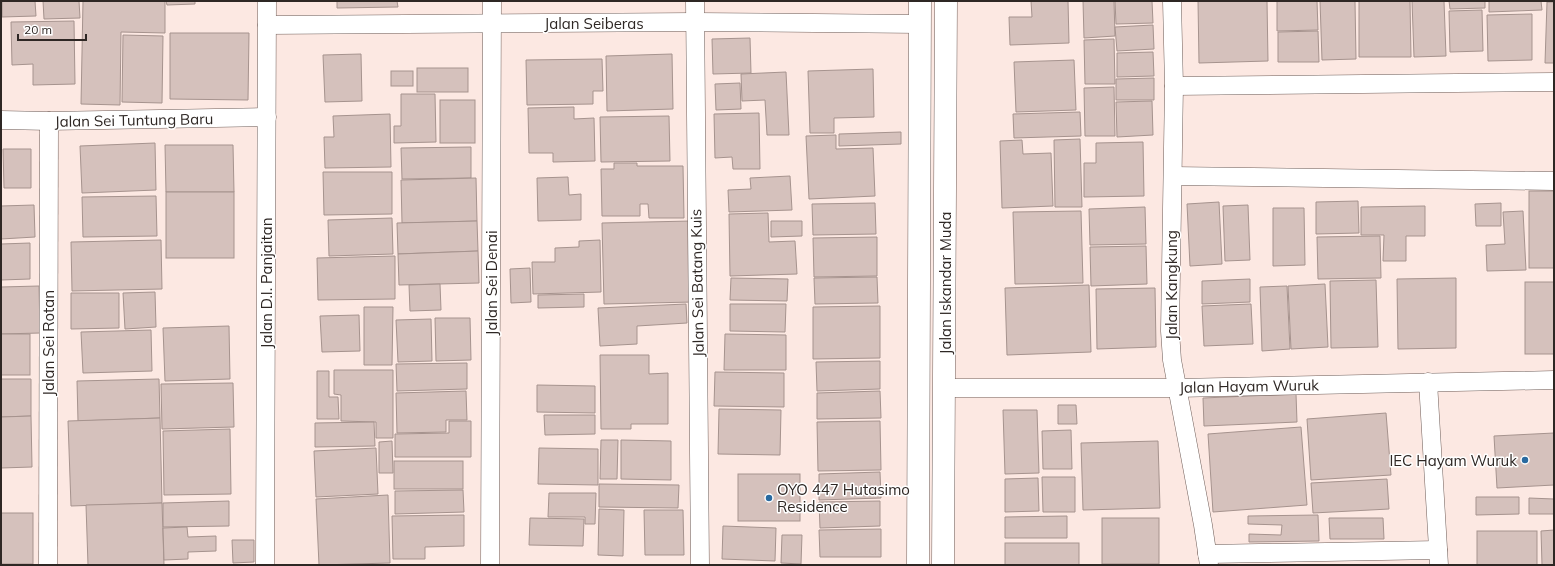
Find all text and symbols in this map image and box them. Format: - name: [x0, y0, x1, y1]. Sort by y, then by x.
- street label: Jalan Seiberas: [544, 14, 644, 33]
- scale bar: [18, 16, 86, 42]
- text: 20 m: [24, 22, 52, 37]
- street label: Jalan Sei Tuntung Baru: [55, 109, 213, 131]
- street label: Jalan Sei Batang Kuis: [686, 209, 708, 357]
- street label: Jalan Iskandar Muda: [936, 212, 955, 354]
- street label: Jalan D.I. Panjaitan: [257, 218, 276, 348]
- street label: Jalan Kangkung: [1162, 230, 1181, 340]
- street label: Jalan Sei Denai: [482, 231, 501, 335]
- street label: Jalan Sei Rotan: [39, 290, 58, 396]
- street label: Jalan Hayam Wuruk: [1179, 375, 1319, 397]
- place label: IEC Hayam Wuruk: [1389, 451, 1517, 470]
- marker: IEC Hayam Wuruk: [1520, 455, 1530, 465]
- place label: OYO 447 Hutasimo Residence: [777, 480, 910, 516]
- marker: OYO 447 Hutasimo Residence: [764, 493, 774, 503]

